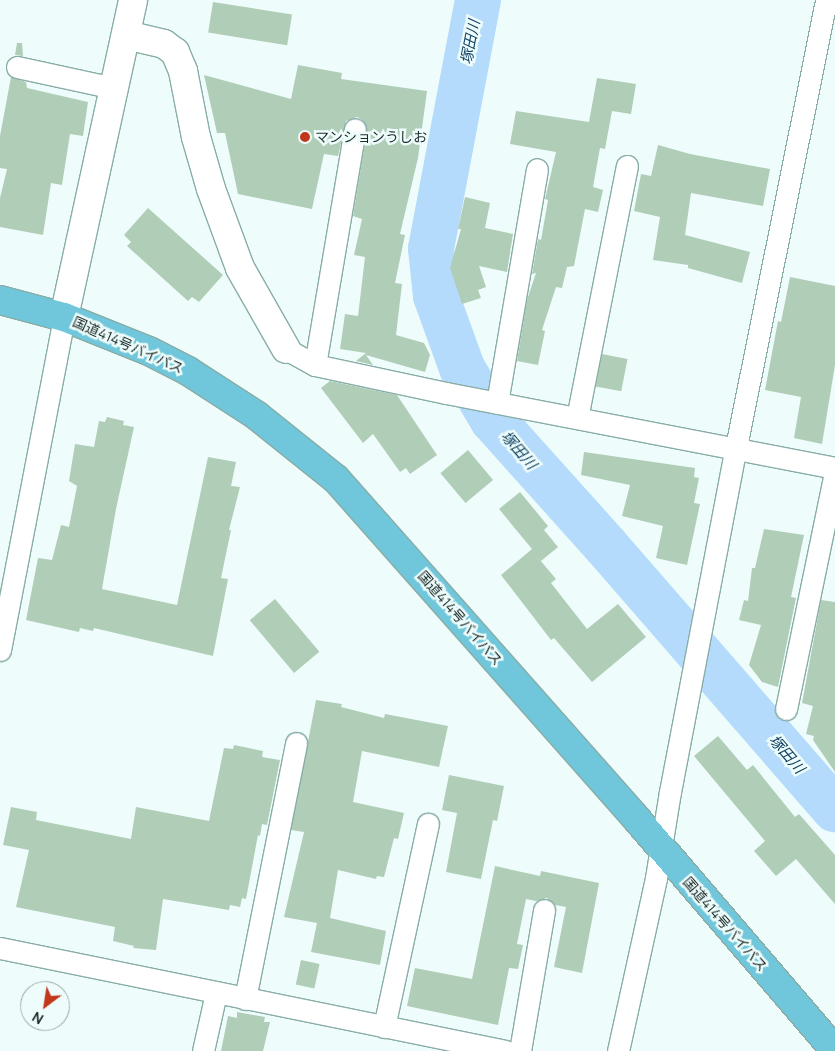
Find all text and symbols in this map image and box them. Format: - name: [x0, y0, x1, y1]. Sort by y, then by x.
- water label: 塚田川: [457, 18, 483, 66]
- place label: マンションうしお: [315, 129, 427, 145]
- marker: マンションうしお: [299, 131, 311, 143]
- street label: 国道414号バイパス: [70, 313, 186, 377]
- water label: 塚田川: [497, 427, 541, 473]
- street label: 国道414号バイパス: [414, 567, 506, 669]
- water label: 塚田川: [765, 731, 809, 777]
- street label: 国道414号バイパス: [679, 873, 771, 975]
- north arrow: [20, 981, 70, 1031]
- text: N: [28, 1008, 47, 1029]

